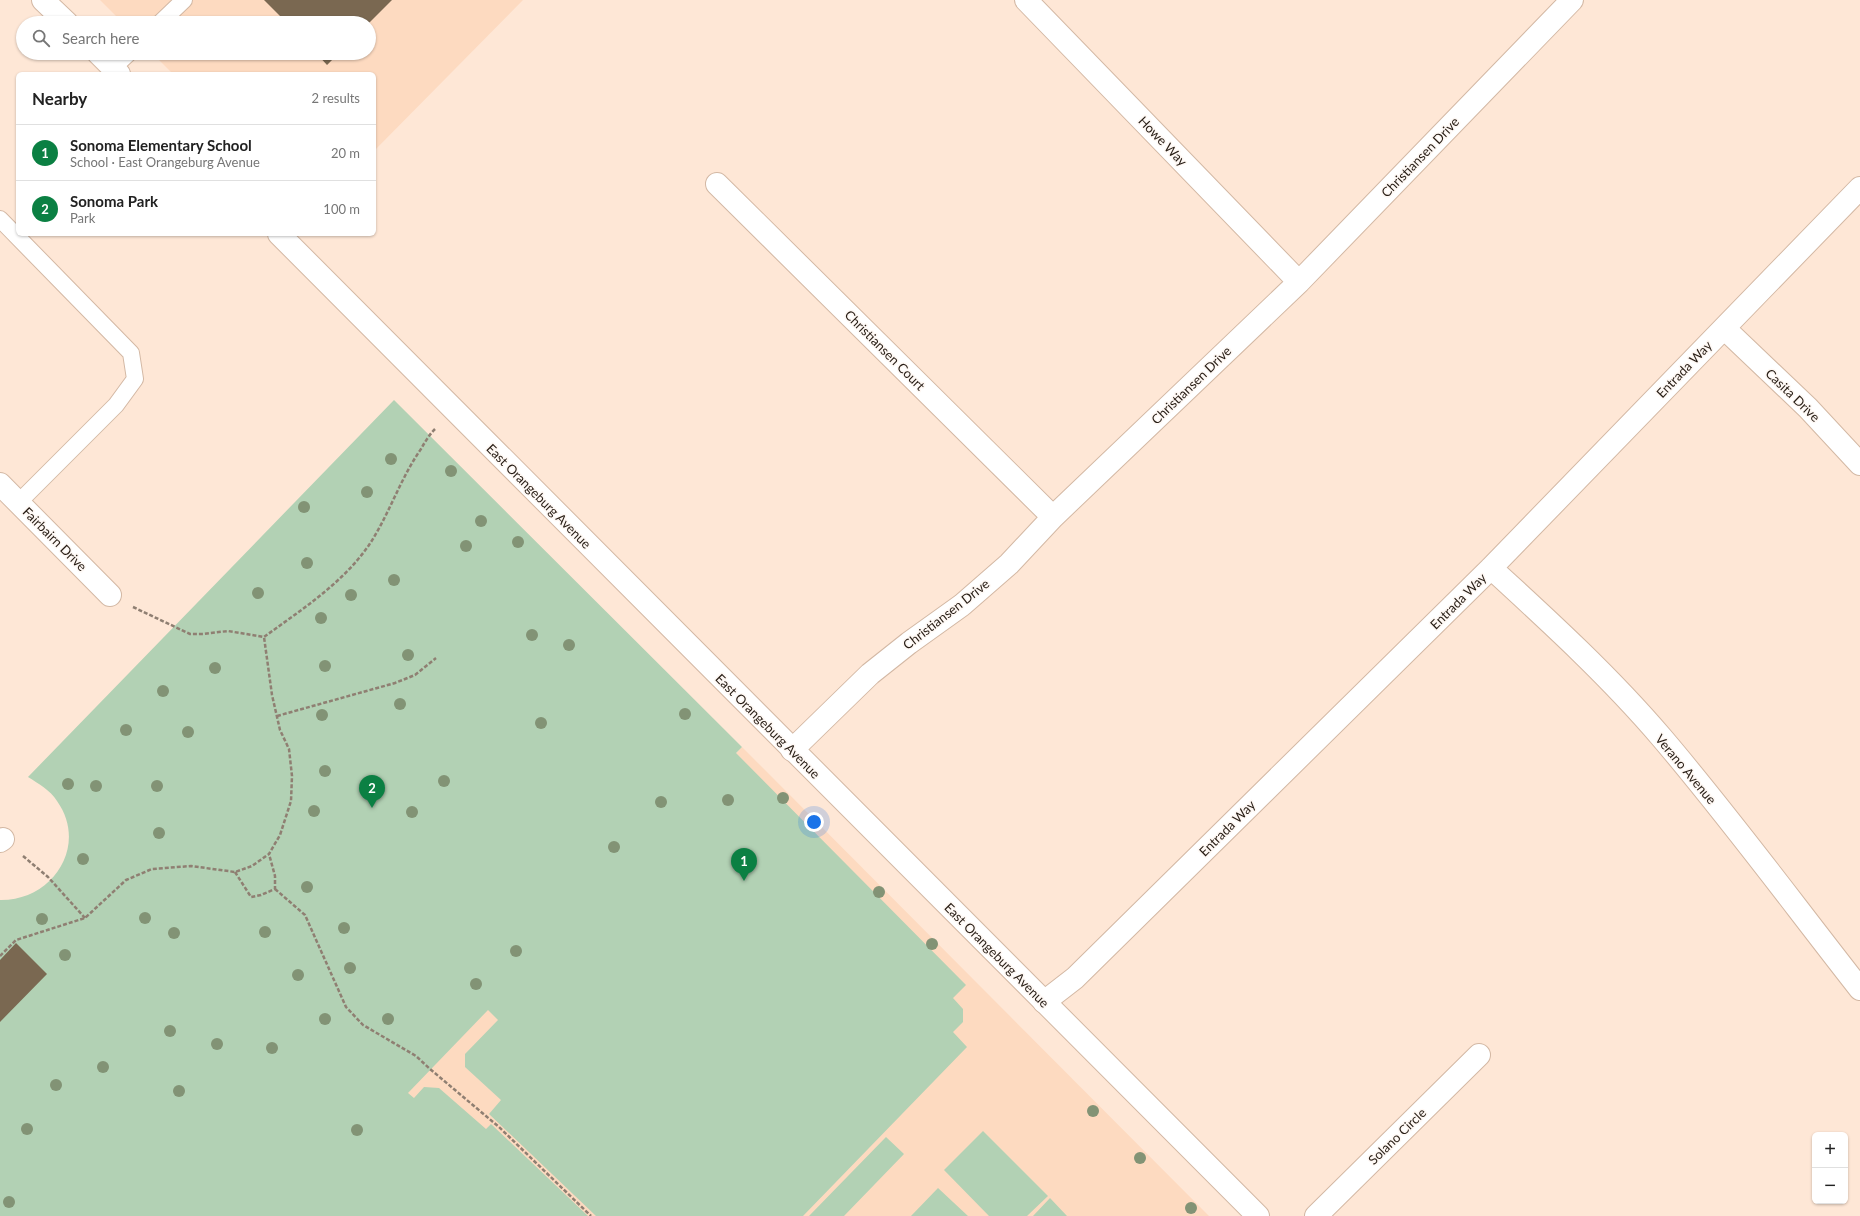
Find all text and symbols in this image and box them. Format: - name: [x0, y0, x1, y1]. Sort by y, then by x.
- search box: [16, 16, 376, 60]
- icon: search: [30, 27, 52, 49]
- text: Search here: [62, 29, 139, 47]
- text: Nearby: [32, 88, 87, 109]
- text: 2 results: [312, 90, 360, 106]
- street label: Howe Way: [1135, 113, 1191, 169]
- street label: Christiansen Drive: [1378, 114, 1462, 200]
- text: Sonoma Elementary School: [70, 136, 252, 154]
- text: 1: [41, 145, 49, 161]
- text: 20 m: [331, 145, 360, 161]
- text: School · East Orangeburg Avenue: [70, 154, 260, 170]
- text: Sonoma Park: [70, 192, 158, 210]
- text: 2: [41, 201, 49, 217]
- text: 100 m: [323, 201, 360, 217]
- text: Park: [70, 210, 95, 226]
- street label: Christiansen Court: [842, 307, 929, 394]
- street label: Entrada Way: [1653, 337, 1715, 401]
- street label: Christiansen Drive: [1148, 343, 1234, 427]
- street label: Casita Drive: [1763, 365, 1824, 425]
- street label: East Orangeburg Avenue: [483, 440, 595, 552]
- street label: Fairbairn Drive: [20, 504, 90, 574]
- street label: Entrada Way: [1427, 569, 1490, 632]
- street label: Christiansen Drive: [900, 575, 992, 653]
- street label: East Orangeburg Avenue: [712, 670, 824, 782]
- street label: Verano Avenue: [1652, 731, 1720, 807]
- pin: 2: [359, 775, 385, 808]
- street label: Entrada Way: [1196, 796, 1259, 859]
- your location: [804, 812, 824, 832]
- pin: 1: [731, 848, 757, 881]
- street label: East Orangeburg Avenue: [941, 899, 1053, 1011]
- street label: Solano Circle: [1365, 1104, 1429, 1168]
- map controls: [1812, 1132, 1848, 1204]
- button: +: [1812, 1132, 1848, 1168]
- button: −: [1812, 1168, 1848, 1204]

